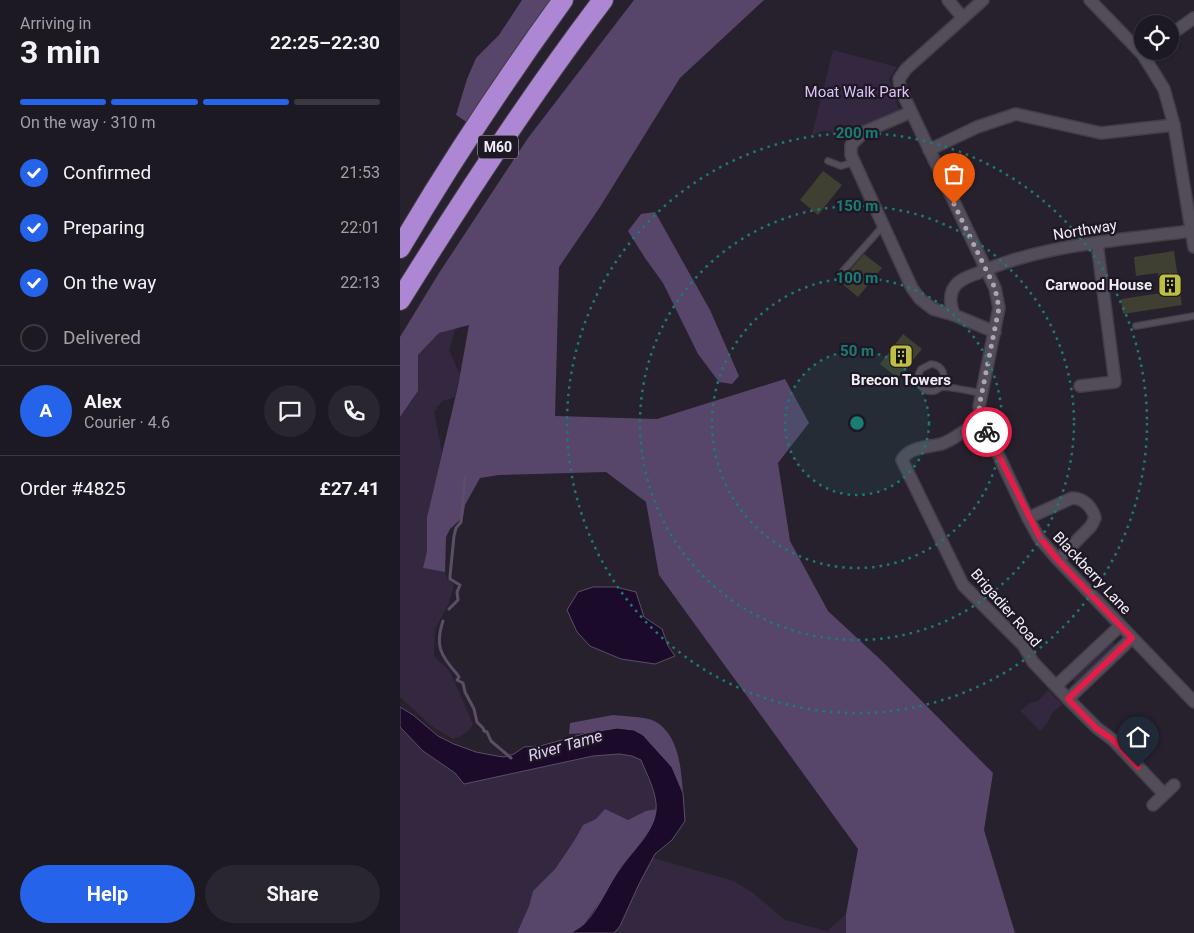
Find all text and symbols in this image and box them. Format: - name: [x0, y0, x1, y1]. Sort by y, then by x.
- text: Arriving in: [20, 14, 91, 33]
- map controls: [1134, 15, 1179, 60]
- button: locate: [1134, 15, 1179, 60]
- text: 22:25–22:30: [270, 31, 380, 54]
- text: 3 min: [20, 33, 100, 71]
- park label: Moat Walk Park: [805, 83, 910, 101]
- text: On the way · 310 m: [20, 113, 156, 132]
- text: 200 m: [836, 124, 878, 142]
- road number: M60: [478, 136, 518, 158]
- pin: [933, 153, 975, 204]
- icon: check: [20, 159, 48, 187]
- icon: bag: [940, 160, 968, 188]
- text: Confirmed: [63, 161, 151, 184]
- text: 21:53: [340, 163, 380, 182]
- text: 150 m: [836, 197, 878, 215]
- icon: check: [20, 214, 48, 242]
- text: Preparing: [63, 216, 145, 239]
- street label: Northway: [1052, 216, 1118, 244]
- text: 22:01: [340, 218, 380, 237]
- icon: check: [20, 269, 48, 297]
- text: 100 m: [836, 269, 878, 287]
- text: On the way: [63, 271, 156, 294]
- building icon: Carwood House: [1157, 272, 1183, 298]
- text: 22:13: [340, 273, 380, 292]
- place label: Carwood House: [1045, 276, 1152, 294]
- text: Delivered: [63, 326, 141, 349]
- text: 50 m: [840, 342, 874, 360]
- building icon: Brecon Towers: [888, 343, 914, 369]
- place label: Brecon Towers: [851, 371, 951, 389]
- button: chat: [264, 385, 316, 437]
- button: phone: [328, 385, 380, 437]
- text: Alex: [84, 390, 122, 413]
- text: A: [40, 399, 52, 422]
- courier: [962, 407, 1012, 457]
- text: Courier · 4.6: [84, 413, 170, 432]
- centre of rings: [848, 414, 866, 432]
- icon: bike: [973, 418, 1001, 446]
- text: Order #4825: [20, 477, 126, 500]
- text: £27.41: [320, 477, 380, 500]
- street label: Blackberry Lane: [1049, 528, 1135, 618]
- street label: Brigadier Road: [967, 565, 1045, 651]
- pin: [1117, 716, 1159, 767]
- icon: home: [1124, 723, 1152, 751]
- water label: River Tame: [526, 726, 605, 765]
- button: Help: [20, 865, 195, 923]
- button: Share: [205, 865, 380, 923]

